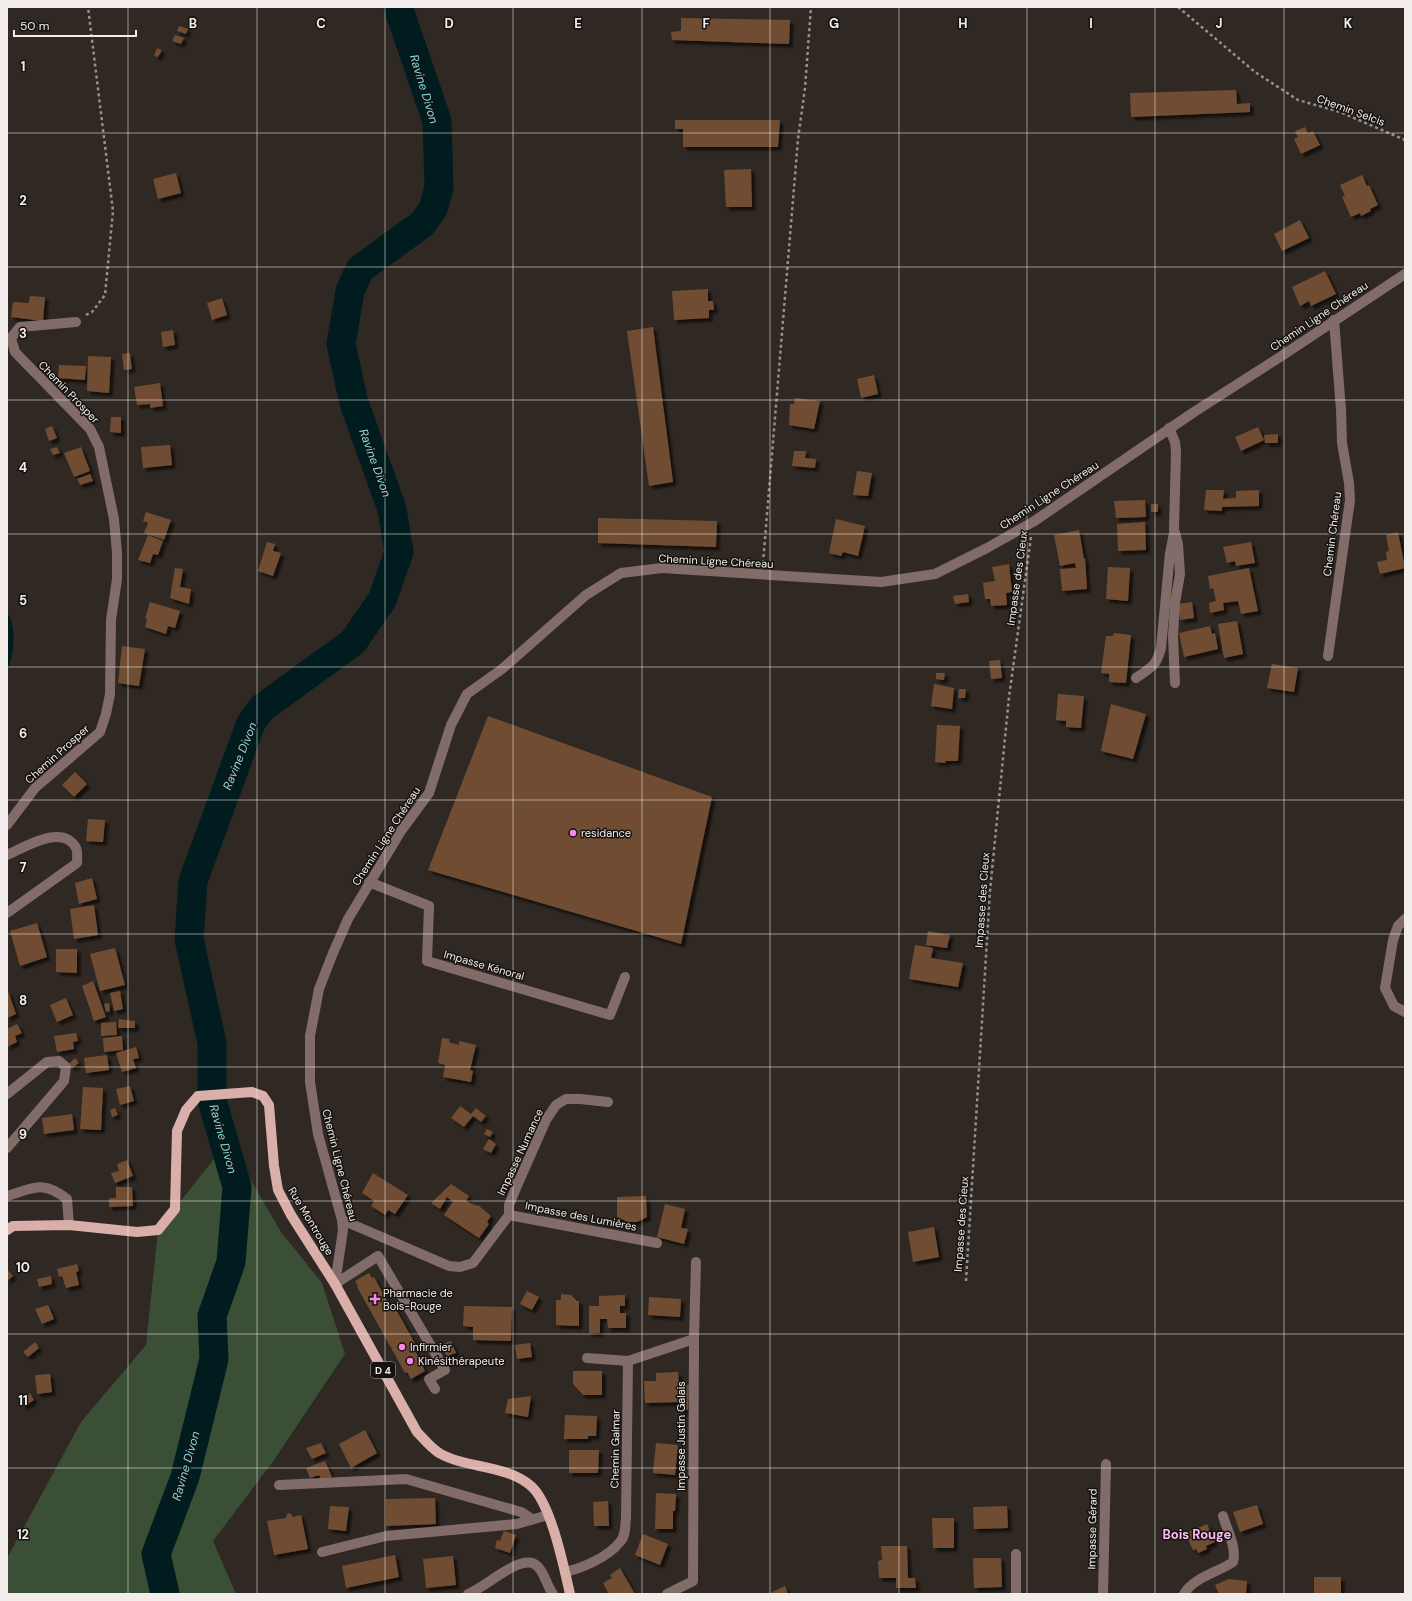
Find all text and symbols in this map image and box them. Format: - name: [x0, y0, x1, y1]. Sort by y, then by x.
- scale bar: [14, 12, 136, 38]
- text: B: [189, 15, 197, 32]
- text: C: [316, 15, 326, 32]
- text: D: [444, 15, 454, 32]
- text: E: [574, 15, 582, 32]
- text: F: [702, 15, 710, 32]
- text: G: [829, 15, 839, 32]
- text: H: [958, 15, 968, 32]
- text: I: [1089, 15, 1093, 32]
- text: J: [1215, 15, 1223, 32]
- text: K: [1344, 15, 1353, 32]
- text: 50 m: [20, 18, 49, 34]
- water label: Ravine Divon: [406, 52, 442, 126]
- text: 1: [21, 58, 25, 75]
- street label: Chemin Selcis: [1315, 91, 1387, 129]
- text: 2: [19, 192, 27, 209]
- street label: Chemin Ligne Chéreau: [1267, 278, 1371, 354]
- text: 3: [19, 325, 27, 342]
- street label: Chemin Prosper: [36, 358, 102, 426]
- water label: Ravine Divon: [355, 427, 395, 499]
- street label: Chemin Ligne Chéreau: [997, 458, 1101, 532]
- text: 4: [19, 459, 27, 476]
- street label: Chemin Chéreau: [1320, 491, 1344, 577]
- street label: Impasse des Cieux: [1003, 529, 1031, 626]
- street label: Chemin Ligne Chéreau: [658, 551, 774, 571]
- text: 5: [19, 592, 27, 609]
- water label: Ravine Divon: [219, 720, 261, 792]
- street label: Chemin Prosper: [22, 721, 92, 787]
- text: 6: [19, 725, 27, 742]
- street label: Chemin Ligne Chéreau: [349, 784, 423, 888]
- place label: residance: [581, 826, 631, 840]
- marker: residance: [568, 828, 578, 838]
- street label: Impasse des Cieux: [972, 851, 992, 948]
- text: 7: [20, 859, 27, 876]
- street label: Impasse Kénoral: [442, 947, 526, 983]
- text: 8: [19, 992, 27, 1009]
- water label: Ravine Divon: [205, 1102, 241, 1176]
- street label: Impasse Numance: [494, 1106, 546, 1198]
- street label: Chemin Ligne Chéreau: [319, 1107, 361, 1223]
- text: 9: [19, 1126, 27, 1143]
- street label: Impasse des Cieux: [951, 1175, 971, 1272]
- street label: Rue Montrouge: [285, 1184, 337, 1258]
- street label: Impasse des Lumières: [524, 1198, 638, 1234]
- text: 10: [16, 1259, 30, 1276]
- place label: Pharmacie de Bois-Rouge: [383, 1286, 453, 1313]
- marker: Pharmacie de Bois-Rouge: [370, 1294, 380, 1304]
- place label: Infirmier: [410, 1340, 452, 1354]
- marker: Infirmier: [397, 1342, 407, 1352]
- place label: Kinésithérapeute: [418, 1354, 505, 1368]
- marker: Kinésithérapeute: [405, 1356, 415, 1366]
- road number: D 4: [371, 1362, 395, 1378]
- street label: Impasse Justin Galais: [674, 1381, 688, 1491]
- text: 11: [18, 1392, 28, 1409]
- street label: Chemin Galmar: [607, 1409, 623, 1489]
- water label: Ravine Divon: [168, 1429, 204, 1503]
- street label: Impasse Gérard: [1084, 1488, 1100, 1570]
- text: 12: [17, 1526, 29, 1543]
- district label: Bois Rouge: [1163, 1526, 1232, 1543]

